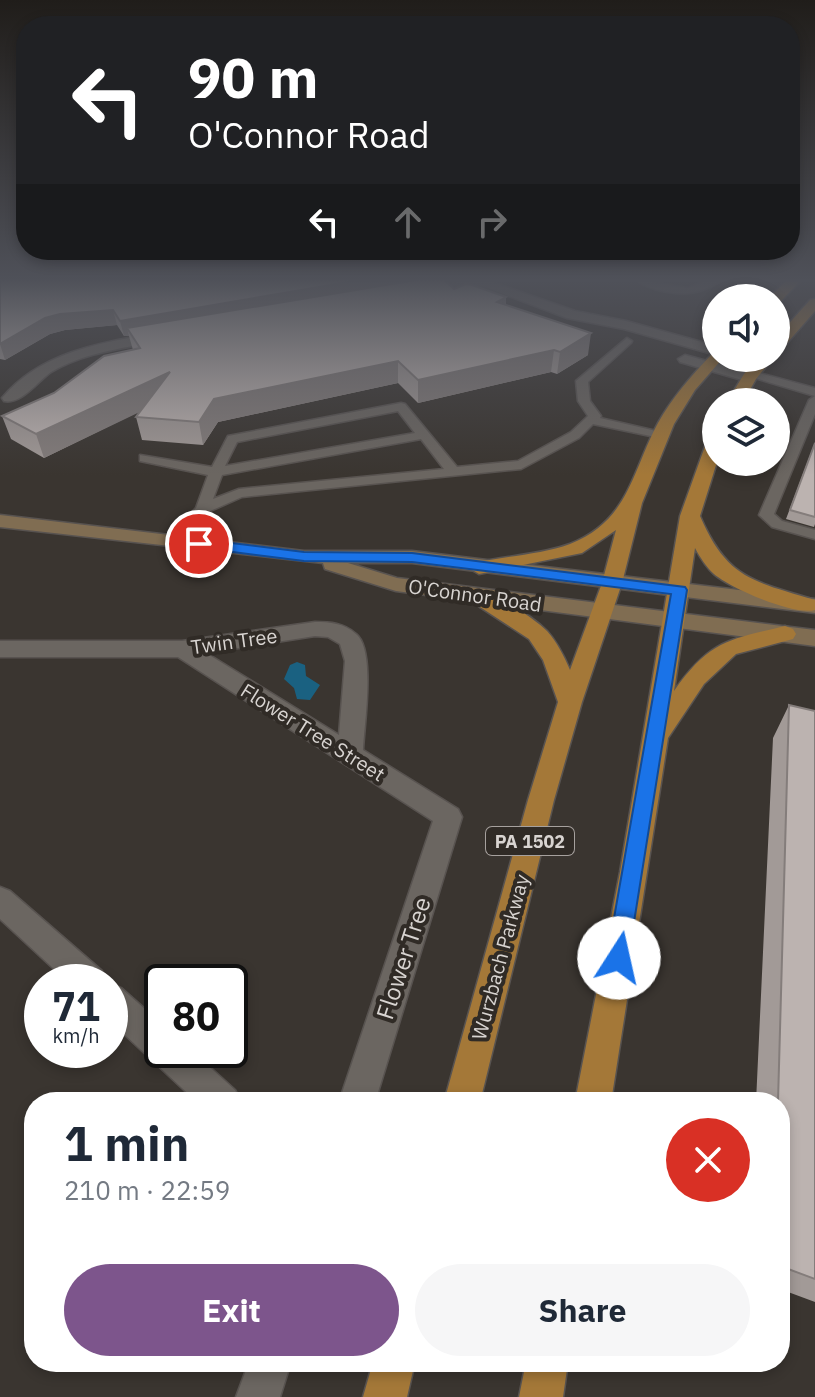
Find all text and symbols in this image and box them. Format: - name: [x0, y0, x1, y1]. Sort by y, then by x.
- text: 90 m: [188, 41, 318, 113]
- icon: left: [56, 48, 160, 152]
- text: O'Connor Road: [188, 111, 430, 158]
- icon: left: [302, 200, 346, 244]
- icon: ahead: [386, 200, 430, 244]
- icon: right: [470, 200, 514, 244]
- map controls: [702, 284, 790, 476]
- button: sound: [702, 284, 790, 372]
- button: layers: [702, 388, 790, 476]
- pin: [165, 510, 233, 578]
- icon: arrive: [177, 522, 221, 566]
- street label: O'Connor Road: [407, 572, 543, 618]
- street label: Twin Tree: [189, 622, 279, 660]
- street label: Flower Tree Street: [236, 677, 390, 787]
- road number: PA 1502: [486, 827, 574, 855]
- street label: Wurzbach Parkway: [465, 871, 535, 1043]
- street label: Flower Tree: [368, 893, 438, 1023]
- position arrow: [577, 916, 661, 1000]
- speed limit sign: 80: [144, 964, 248, 1068]
- text: 71: [52, 980, 100, 1032]
- text: km/h: [52, 1022, 100, 1049]
- text: 1 min: [64, 1112, 189, 1174]
- button: close: [666, 1118, 750, 1202]
- text: 210 m · 22:59: [64, 1173, 230, 1207]
- button: Exit: [64, 1264, 399, 1356]
- button: Share: [415, 1264, 750, 1356]

